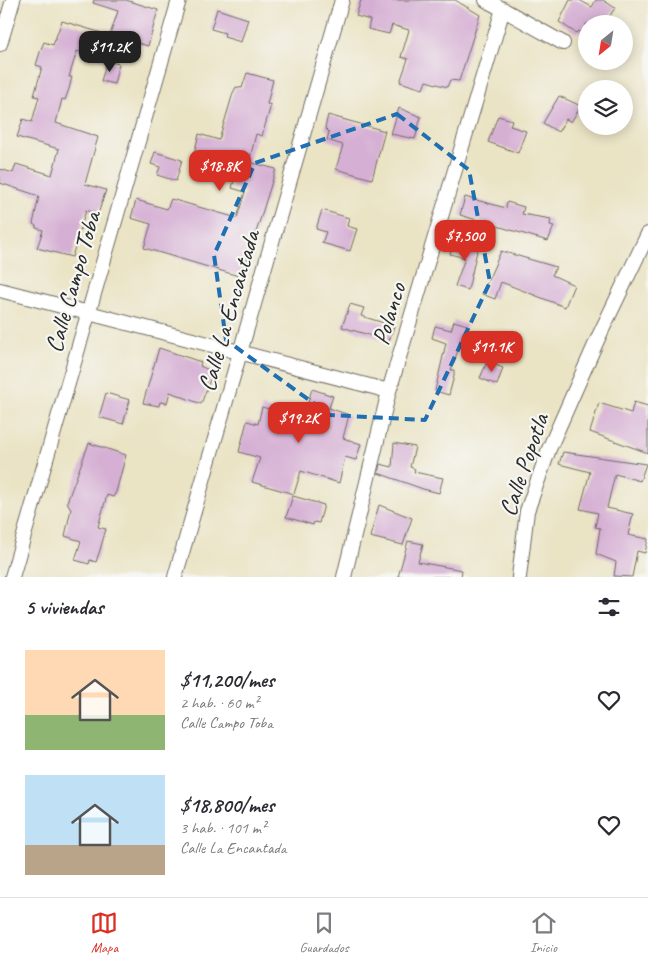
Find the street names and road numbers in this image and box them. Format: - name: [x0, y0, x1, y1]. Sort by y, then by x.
- street label: Calle Campo Toba: [38, 205, 109, 356]
- street label: Calle La Encantada: [191, 224, 268, 395]
- street label: Polanco: [364, 278, 414, 349]
- street label: Calle Popotla: [492, 408, 557, 520]

